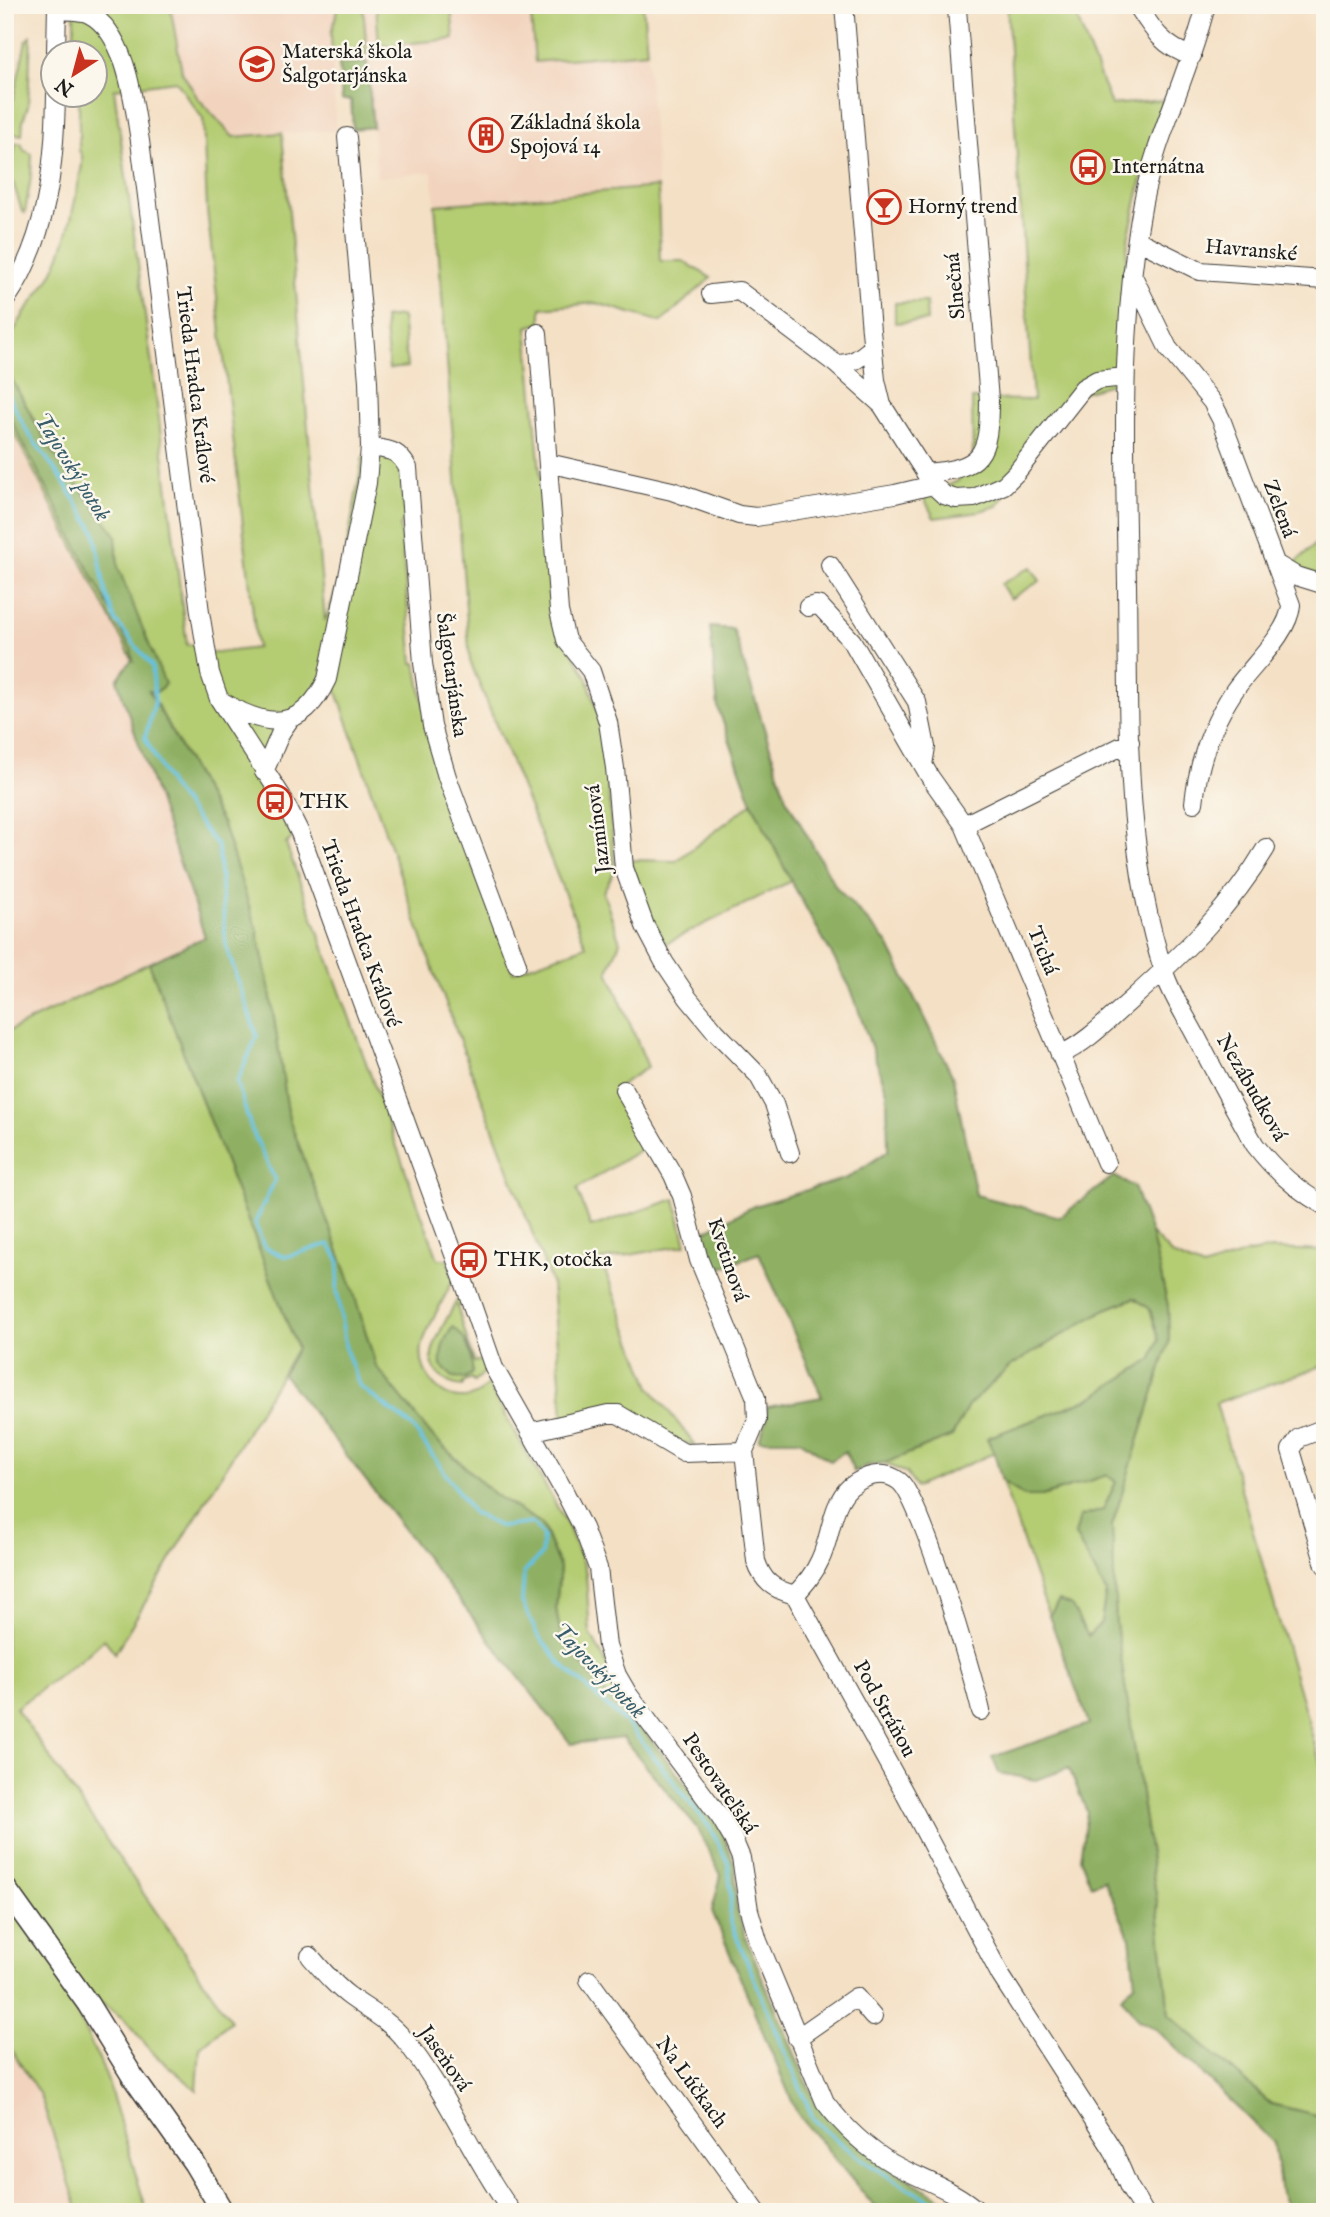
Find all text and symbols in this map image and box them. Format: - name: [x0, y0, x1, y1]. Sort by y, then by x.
- north arrow: [38, 38, 108, 108]
- place label: Materská škola Šalgotarjánska: [282, 39, 413, 90]
- school or university icon: Materská škola Šalgotarjánska: [238, 45, 276, 83]
- text: N: [51, 71, 80, 101]
- place label: Základná škola Spojová 14: [510, 110, 641, 161]
- building icon: Základná škola Spojová 14: [467, 116, 505, 154]
- bus stop icon: Internátna: [1069, 148, 1107, 186]
- place label: Internátna: [1112, 154, 1205, 181]
- bar icon: Horný trend: [865, 188, 903, 226]
- place label: Horný trend: [908, 194, 1018, 221]
- street label: Havranské: [1204, 234, 1298, 269]
- street label: Slnečná: [940, 251, 972, 320]
- street label: Trieda Hradca Králové: [169, 285, 219, 485]
- water label: Tajovský potok: [27, 407, 117, 527]
- street label: Zelená: [1256, 476, 1303, 543]
- street label: Šalgotarjánska: [429, 611, 474, 740]
- street label: Jazmínová: [580, 782, 618, 877]
- bus stop icon: THK: [256, 783, 294, 821]
- place label: THK: [300, 789, 349, 816]
- street label: Trieda Hradca Králové: [314, 836, 407, 1032]
- street label: Tichá: [1020, 923, 1064, 980]
- street label: Nezábudková: [1209, 1029, 1293, 1147]
- street label: Kvetinová: [700, 1214, 754, 1306]
- bus stop icon: THK, otočka: [450, 1241, 488, 1279]
- place label: THK, otočka: [494, 1247, 613, 1274]
- water label: Tajovský potok: [546, 1617, 652, 1725]
- street label: Pod Stráňou: [846, 1656, 922, 1762]
- street label: Pestovateľská: [675, 1728, 763, 1841]
- street label: Jaseňová: [410, 2019, 477, 2098]
- street label: Na Lúčkach: [649, 2032, 733, 2134]

